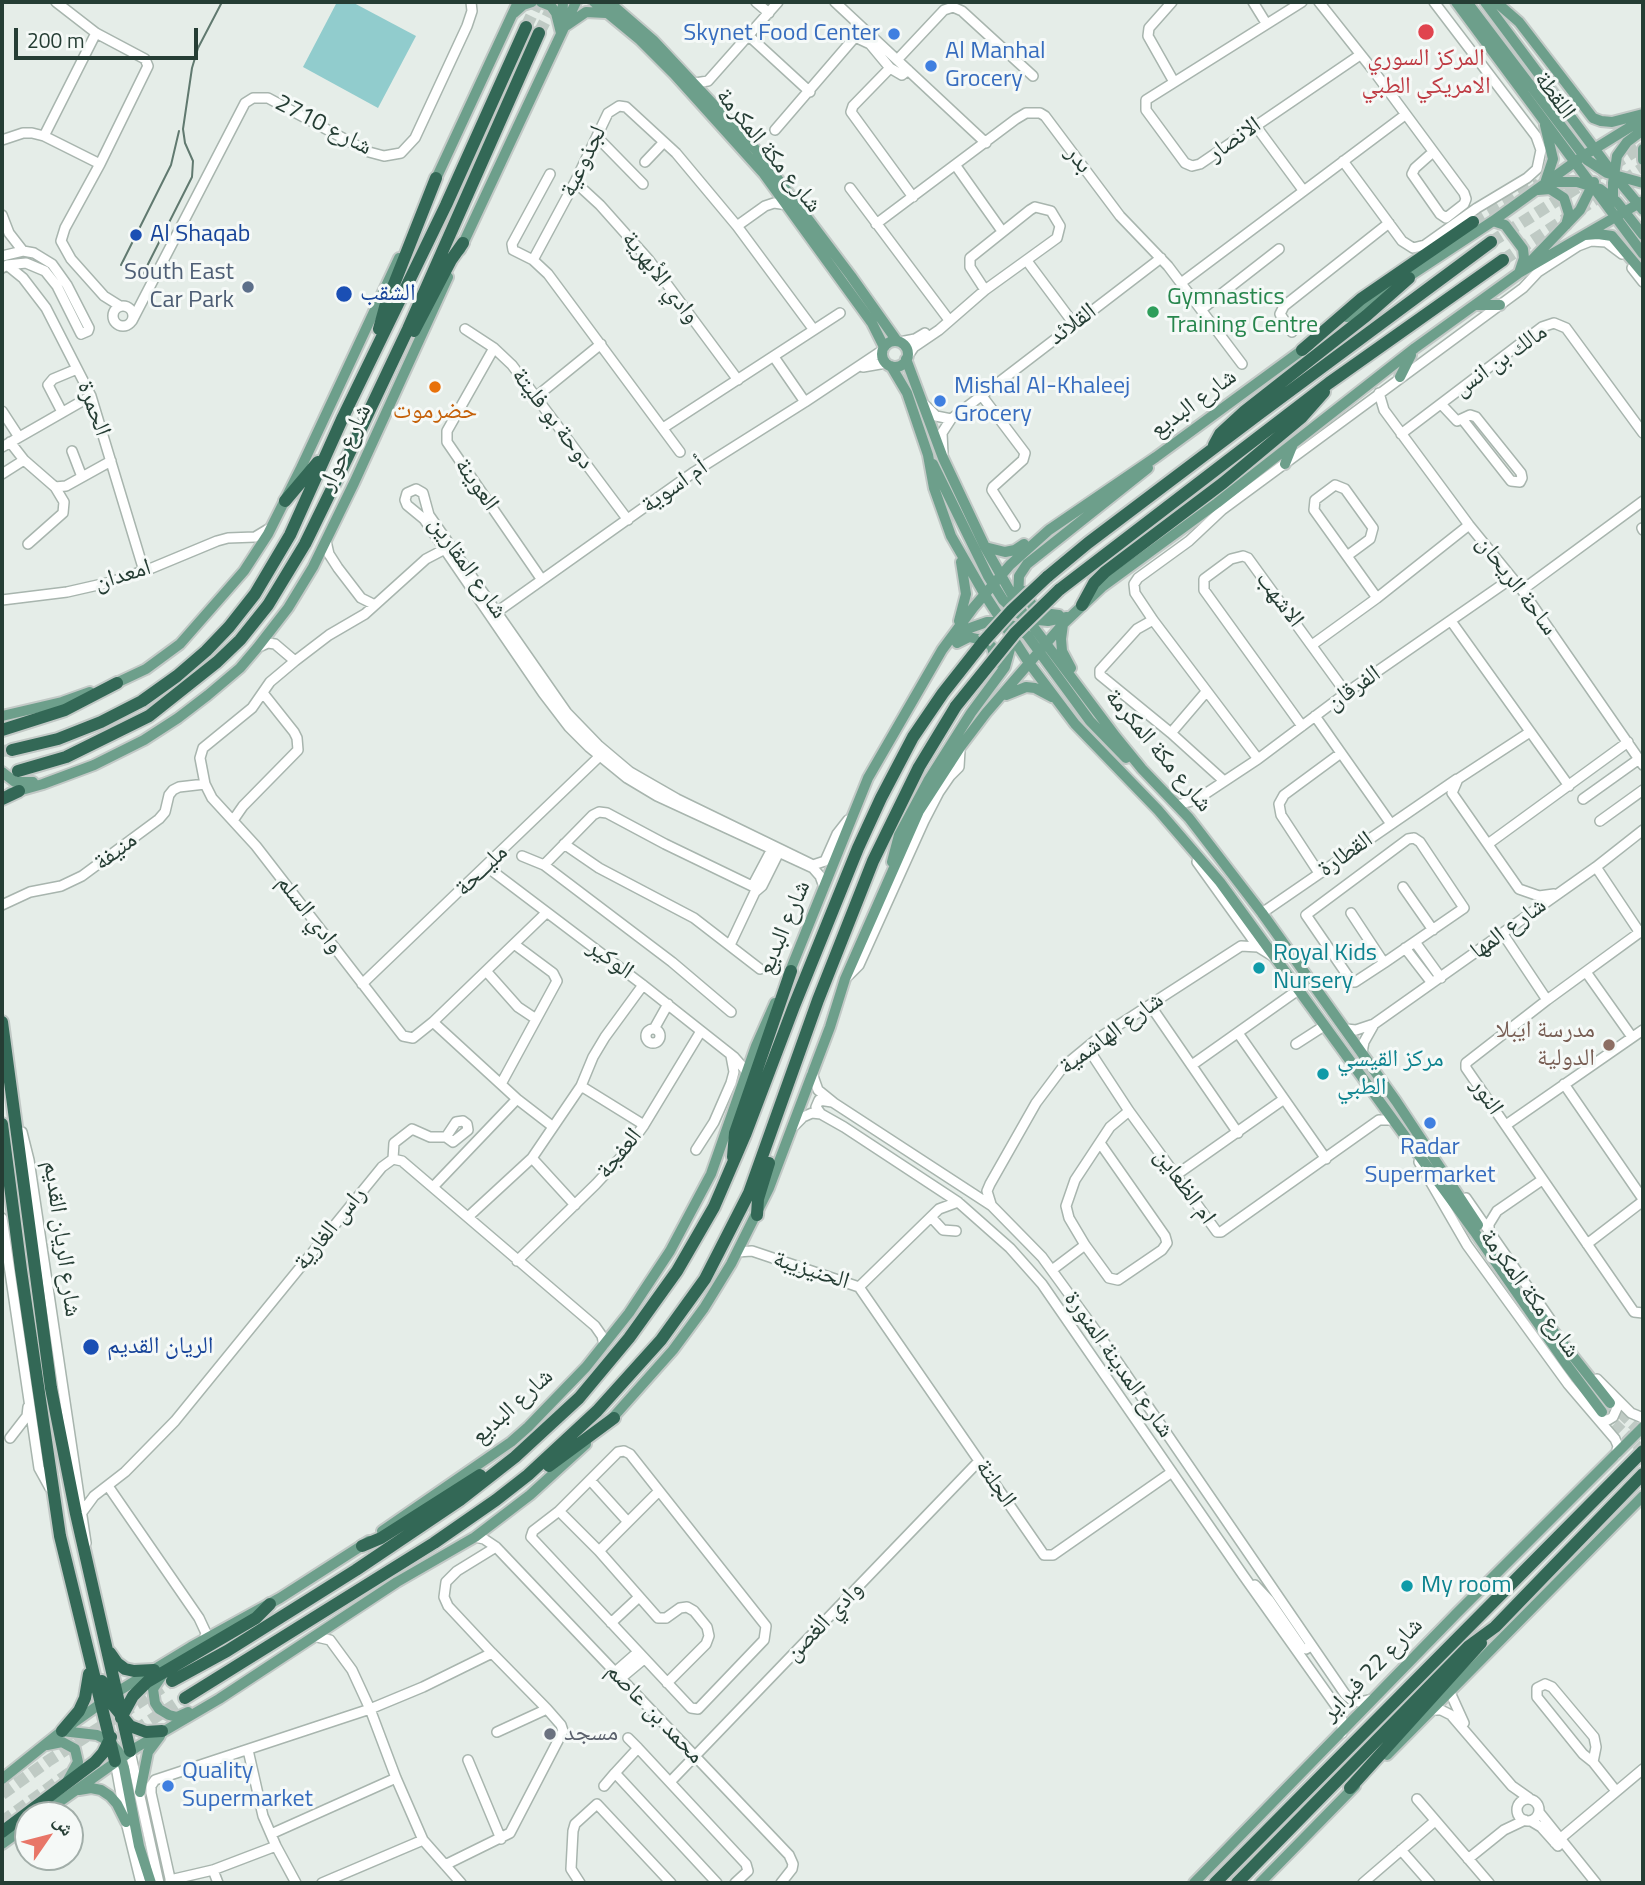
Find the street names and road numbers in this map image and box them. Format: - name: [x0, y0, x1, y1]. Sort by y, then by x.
- street label: اللقطة: [1527, 67, 1581, 125]
- street label: شارع مكة المكرمة: [709, 83, 827, 219]
- street label: شارع 2710: [270, 89, 376, 163]
- street label: الانصار: [1203, 111, 1267, 169]
- street label: لجذوعية: [555, 122, 613, 202]
- street label: بدر: [1058, 140, 1098, 180]
- street label: وادي الأبهرية: [615, 226, 705, 330]
- street label: القلائد: [1043, 298, 1103, 352]
- street label: مالك بن انس: [1449, 318, 1553, 404]
- street label: دوحة بو فليتة: [504, 363, 600, 475]
- street label: شارع البديع: [1145, 363, 1243, 445]
- street label: الحمرة: [70, 378, 116, 440]
- street label: شارع حوار: [313, 400, 379, 496]
- street label: العوينة: [448, 453, 504, 517]
- street label: أم اسوية: [636, 454, 714, 520]
- street label: شارع المقارين: [421, 511, 513, 625]
- street label: ساحة الريحان: [1469, 530, 1563, 642]
- street label: امعدان: [91, 554, 155, 598]
- street label: الاشهب: [1249, 566, 1309, 634]
- street label: الفرقان: [1321, 660, 1387, 718]
- street label: شارع مكة المكرمة: [1098, 683, 1218, 819]
- street label: منيفة: [89, 826, 143, 878]
- street label: القطارة: [1313, 826, 1379, 884]
- street label: مليــحة: [450, 839, 514, 903]
- street label: وادي السلم: [269, 870, 349, 960]
- street label: شارع البديع: [752, 876, 818, 980]
- street label: شارع المها: [1465, 892, 1553, 966]
- street label: الوكير: [581, 934, 639, 986]
- street label: شارع الهاشمية: [1054, 986, 1170, 1082]
- street label: النور: [1463, 1073, 1509, 1121]
- street label: العفجة: [591, 1123, 649, 1185]
- street label: ام الظعاين: [1147, 1143, 1221, 1231]
- street label: شارع الريان القديم: [36, 1159, 86, 1319]
- street label: راس الغارية: [288, 1181, 374, 1277]
- street label: شارع مكة المكرمة: [1473, 1224, 1585, 1364]
- street label: الحنيزيبة: [769, 1245, 853, 1297]
- street label: شارع المدينة المنورة: [1057, 1286, 1179, 1444]
- street label: شارع البديع: [466, 1363, 560, 1451]
- street label: الجلتة: [968, 1454, 1022, 1514]
- street label: وادي الغصن: [780, 1576, 870, 1668]
- street label: شارع 22 فبراير: [1316, 1612, 1430, 1728]
- street label: محمد بن عاصم: [599, 1658, 709, 1770]

